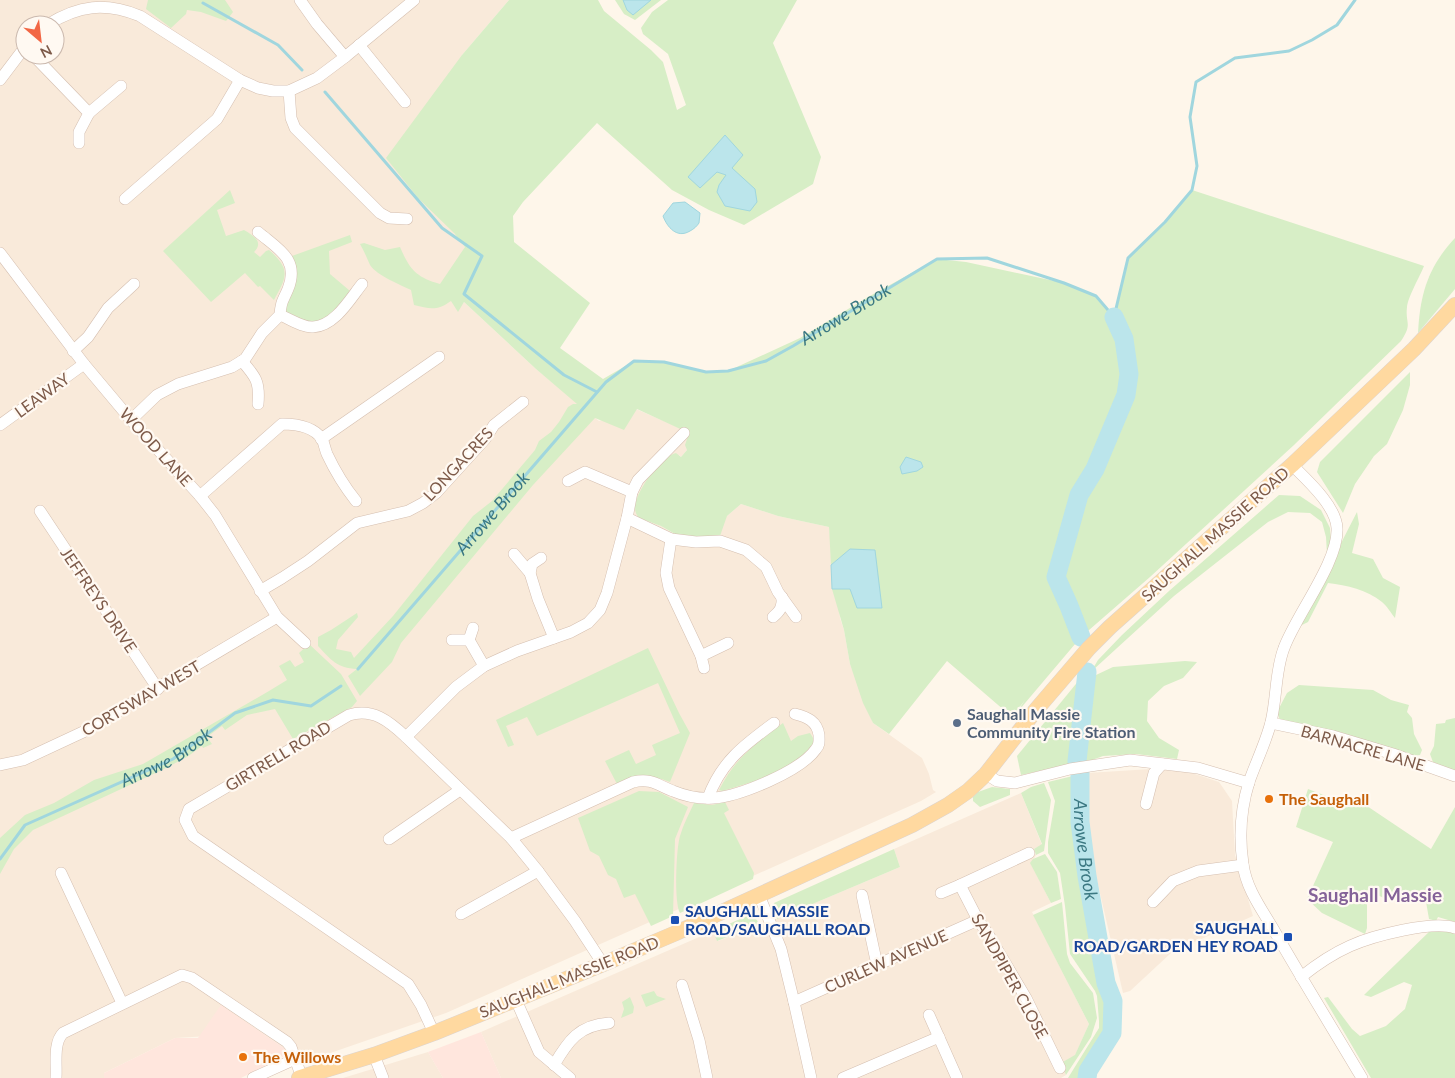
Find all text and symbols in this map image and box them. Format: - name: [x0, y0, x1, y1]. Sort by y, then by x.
- north arrow: [15, 15, 65, 65]
- text: N: [38, 42, 55, 62]
- water label: Arrowe Brook: [795, 277, 895, 350]
- street label: LEAWAY: [11, 368, 73, 421]
- street label: WOOD LANE: [116, 404, 196, 490]
- street label: LONGACRES: [419, 423, 496, 504]
- street label: SAUGHALL MASSIE ROAD: [1137, 462, 1292, 605]
- water label: Arrowe Brook: [450, 466, 534, 559]
- street label: JEFFREYS DRIVE: [57, 544, 142, 656]
- street label: CORTSWAY WEST: [78, 656, 204, 739]
- place label: Saughall Massie Community Fire Station: [967, 704, 1136, 741]
- street label: GIRTRELL ROAD: [221, 717, 334, 795]
- marker: Saughall Massie Community Fire Station: [951, 717, 963, 729]
- street label: BARNACRE LANE: [1299, 721, 1427, 774]
- water label: Arrowe Brook: [116, 722, 216, 791]
- place label: The Saughall: [1279, 789, 1369, 808]
- marker: The Saughall: [1263, 793, 1275, 805]
- water label: Arrowe Brook: [1070, 798, 1103, 902]
- district label: Saughall Massie: [1308, 883, 1442, 906]
- place label: SAUGHALL MASSIE ROAD/SAUGHALL ROAD: [685, 901, 871, 938]
- street label: SANDPIPER CLOSE: [968, 910, 1053, 1042]
- marker: SAUGHALL MASSIE ROAD/SAUGHALL ROAD: [669, 914, 681, 926]
- place label: SAUGHALL ROAD/GARDEN HEY ROAD: [1073, 918, 1279, 955]
- street label: CURLEW AVENUE: [821, 925, 950, 996]
- marker: SAUGHALL ROAD/GARDEN HEY ROAD: [1282, 931, 1294, 943]
- street label: SAUGHALL MASSIE ROAD: [476, 932, 661, 1021]
- place label: The Willows: [253, 1047, 341, 1066]
- marker: The Willows: [237, 1051, 249, 1063]

